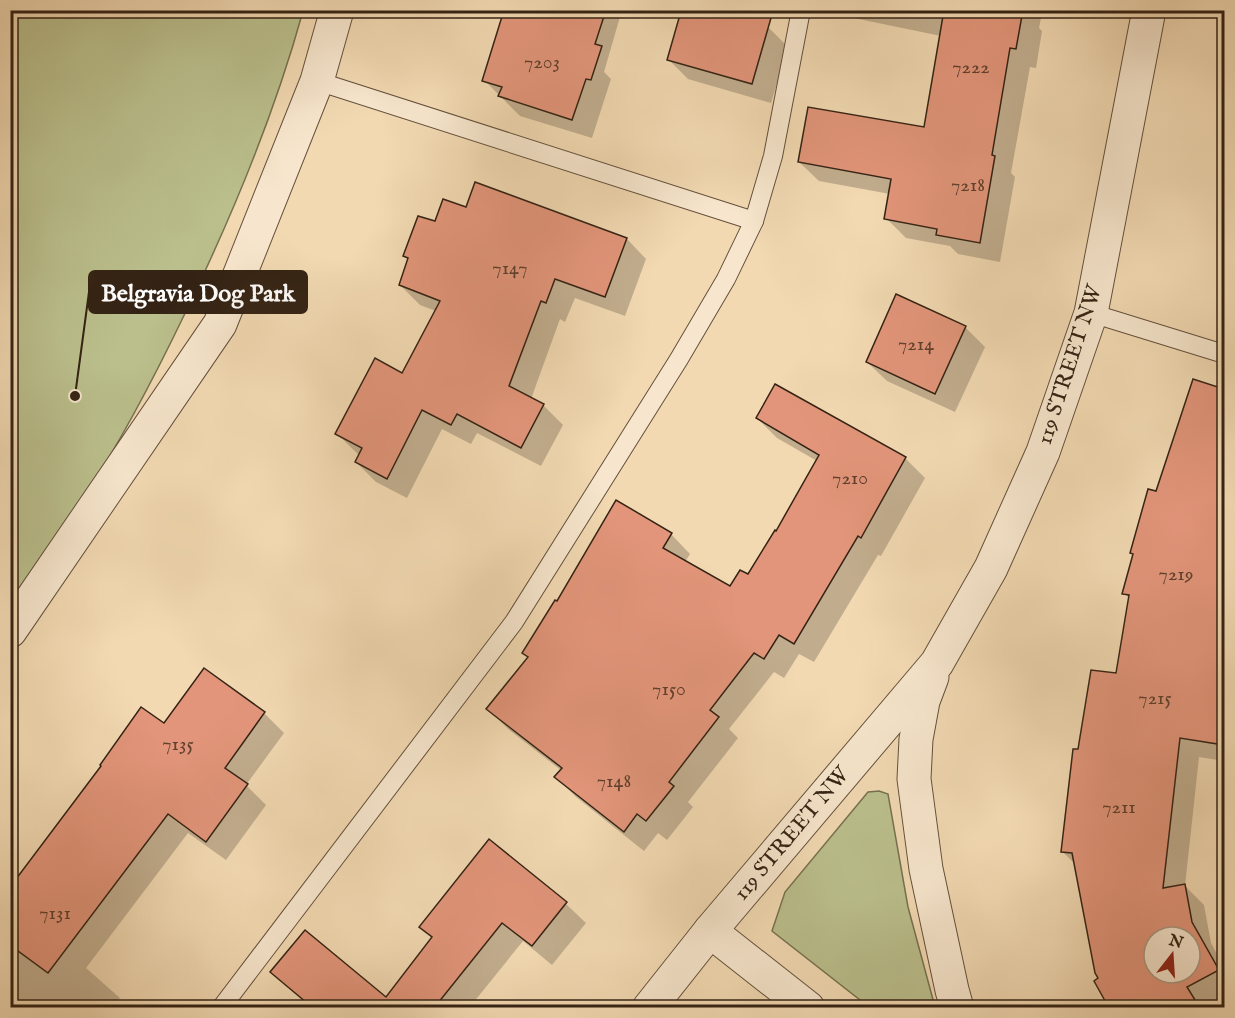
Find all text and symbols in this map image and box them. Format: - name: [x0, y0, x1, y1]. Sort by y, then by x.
- house number: 7203: [524, 50, 560, 75]
- house number: 7222: [952, 55, 990, 80]
- house number: 7218: [951, 173, 985, 198]
- house number: 7147: [492, 256, 528, 281]
- callout: Belgravia Dog Park: [89, 271, 307, 313]
- text: Belgravia Dog Park: [101, 279, 296, 310]
- street label: 119 STREET NW: [1031, 281, 1109, 448]
- house number: 7214: [898, 332, 934, 357]
- house number: 7210: [832, 466, 868, 491]
- house number: 7219: [1159, 562, 1193, 587]
- house number: 7150: [652, 677, 686, 702]
- house number: 7215: [1138, 686, 1172, 711]
- house number: 7135: [162, 732, 194, 757]
- street label: 119 STREET NW: [728, 761, 857, 907]
- house number: 7148: [597, 769, 631, 794]
- house number: 7211: [1102, 795, 1136, 820]
- house number: 7131: [39, 901, 71, 926]
- north arrow: [1142, 925, 1202, 985]
- text: N: [1165, 931, 1185, 954]

